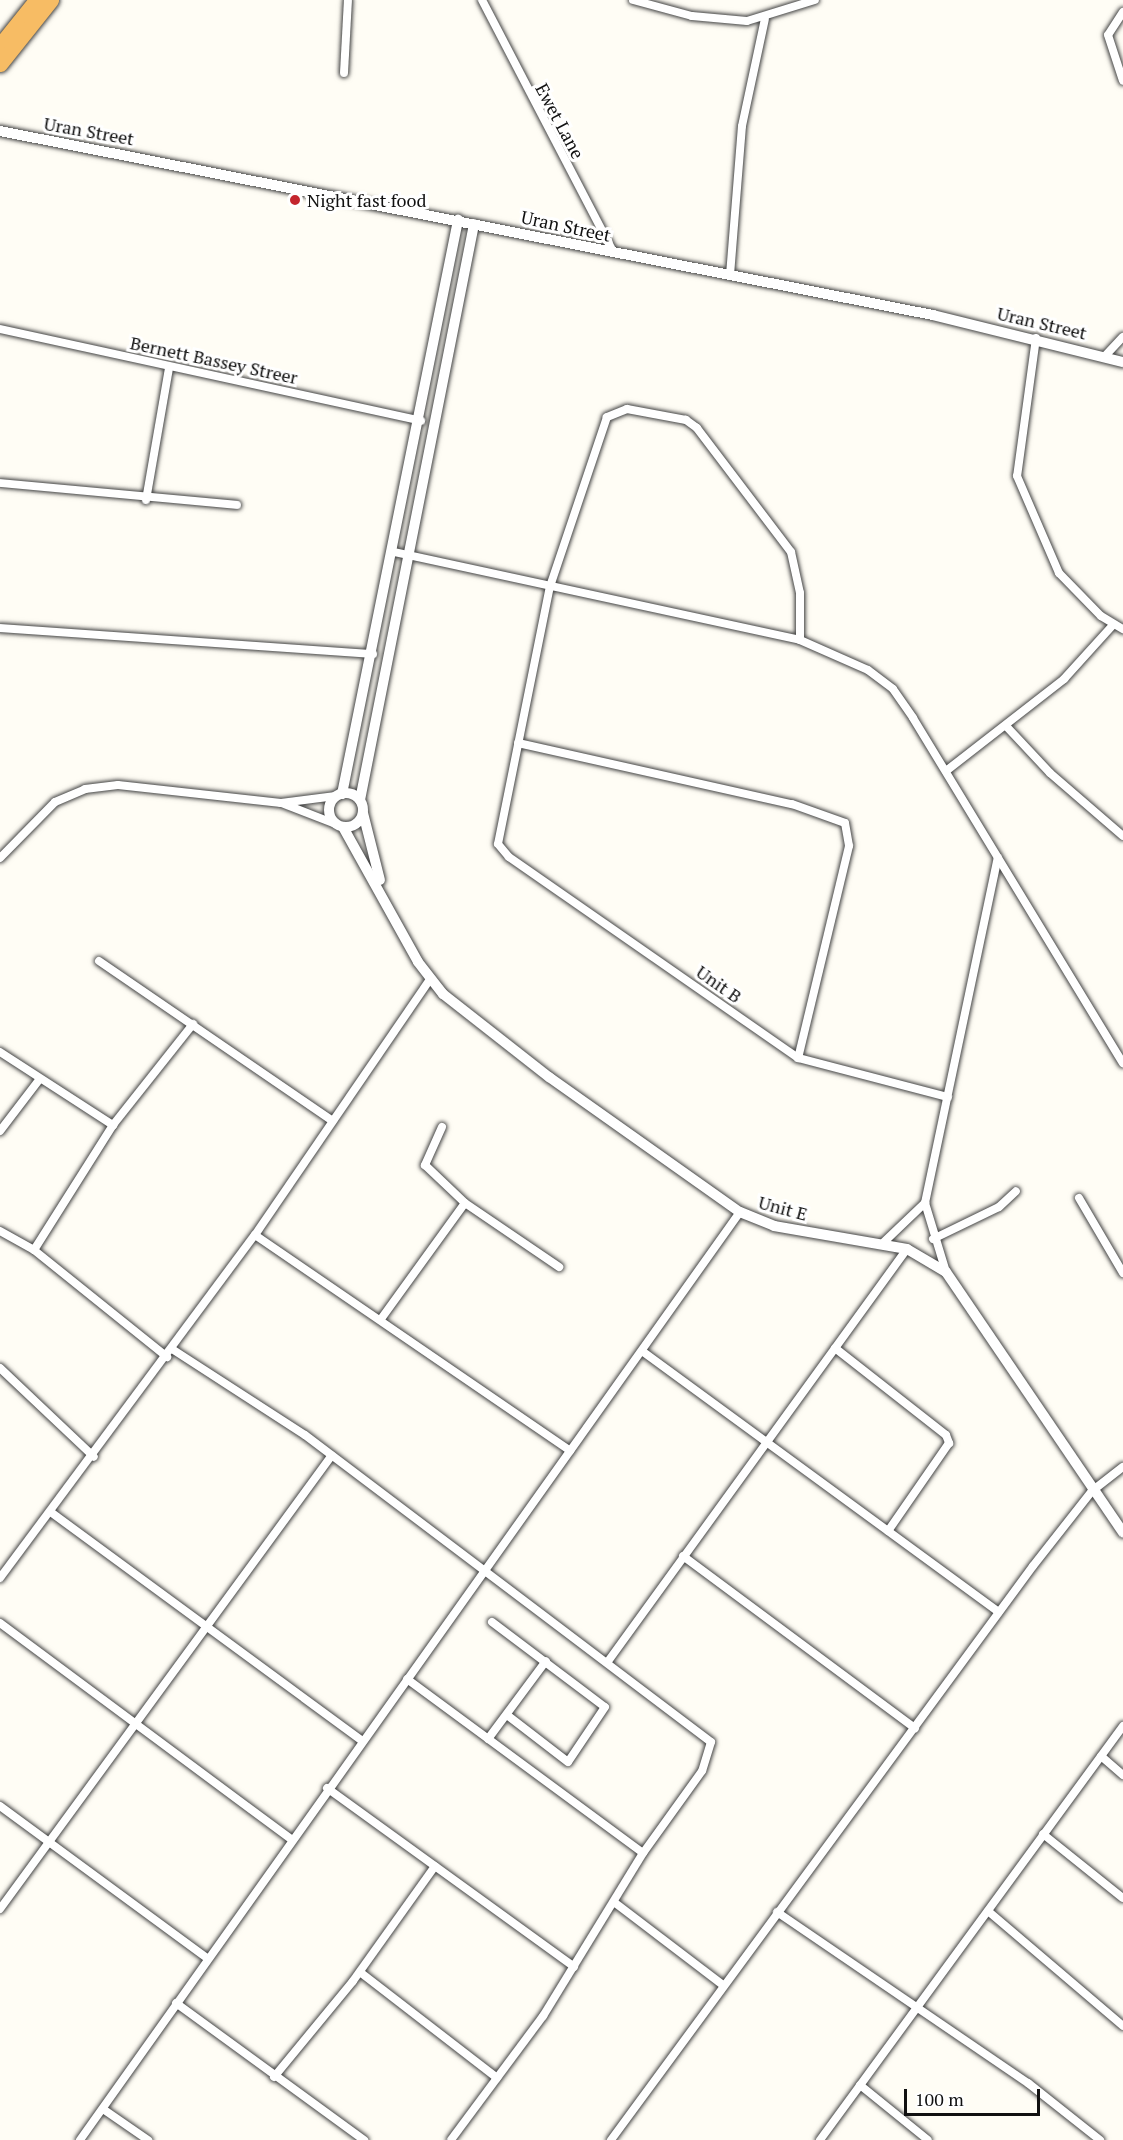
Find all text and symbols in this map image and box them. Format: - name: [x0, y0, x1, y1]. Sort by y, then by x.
- street label: Ewet Lane: [531, 80, 589, 162]
- street label: Uran Street: [42, 112, 136, 150]
- place label: Night fast food: [307, 189, 427, 211]
- marker: Night fast food: [288, 193, 302, 207]
- street label: Uran Street: [519, 206, 613, 246]
- street label: Uran Street: [995, 302, 1089, 344]
- street label: Bernett Bassey Streer: [128, 332, 300, 388]
- street label: Unit B: [692, 961, 746, 1007]
- street label: Unit E: [756, 1191, 810, 1225]
- scale bar: [907, 2077, 1044, 2115]
- text: 100 m: [915, 2087, 964, 2111]

